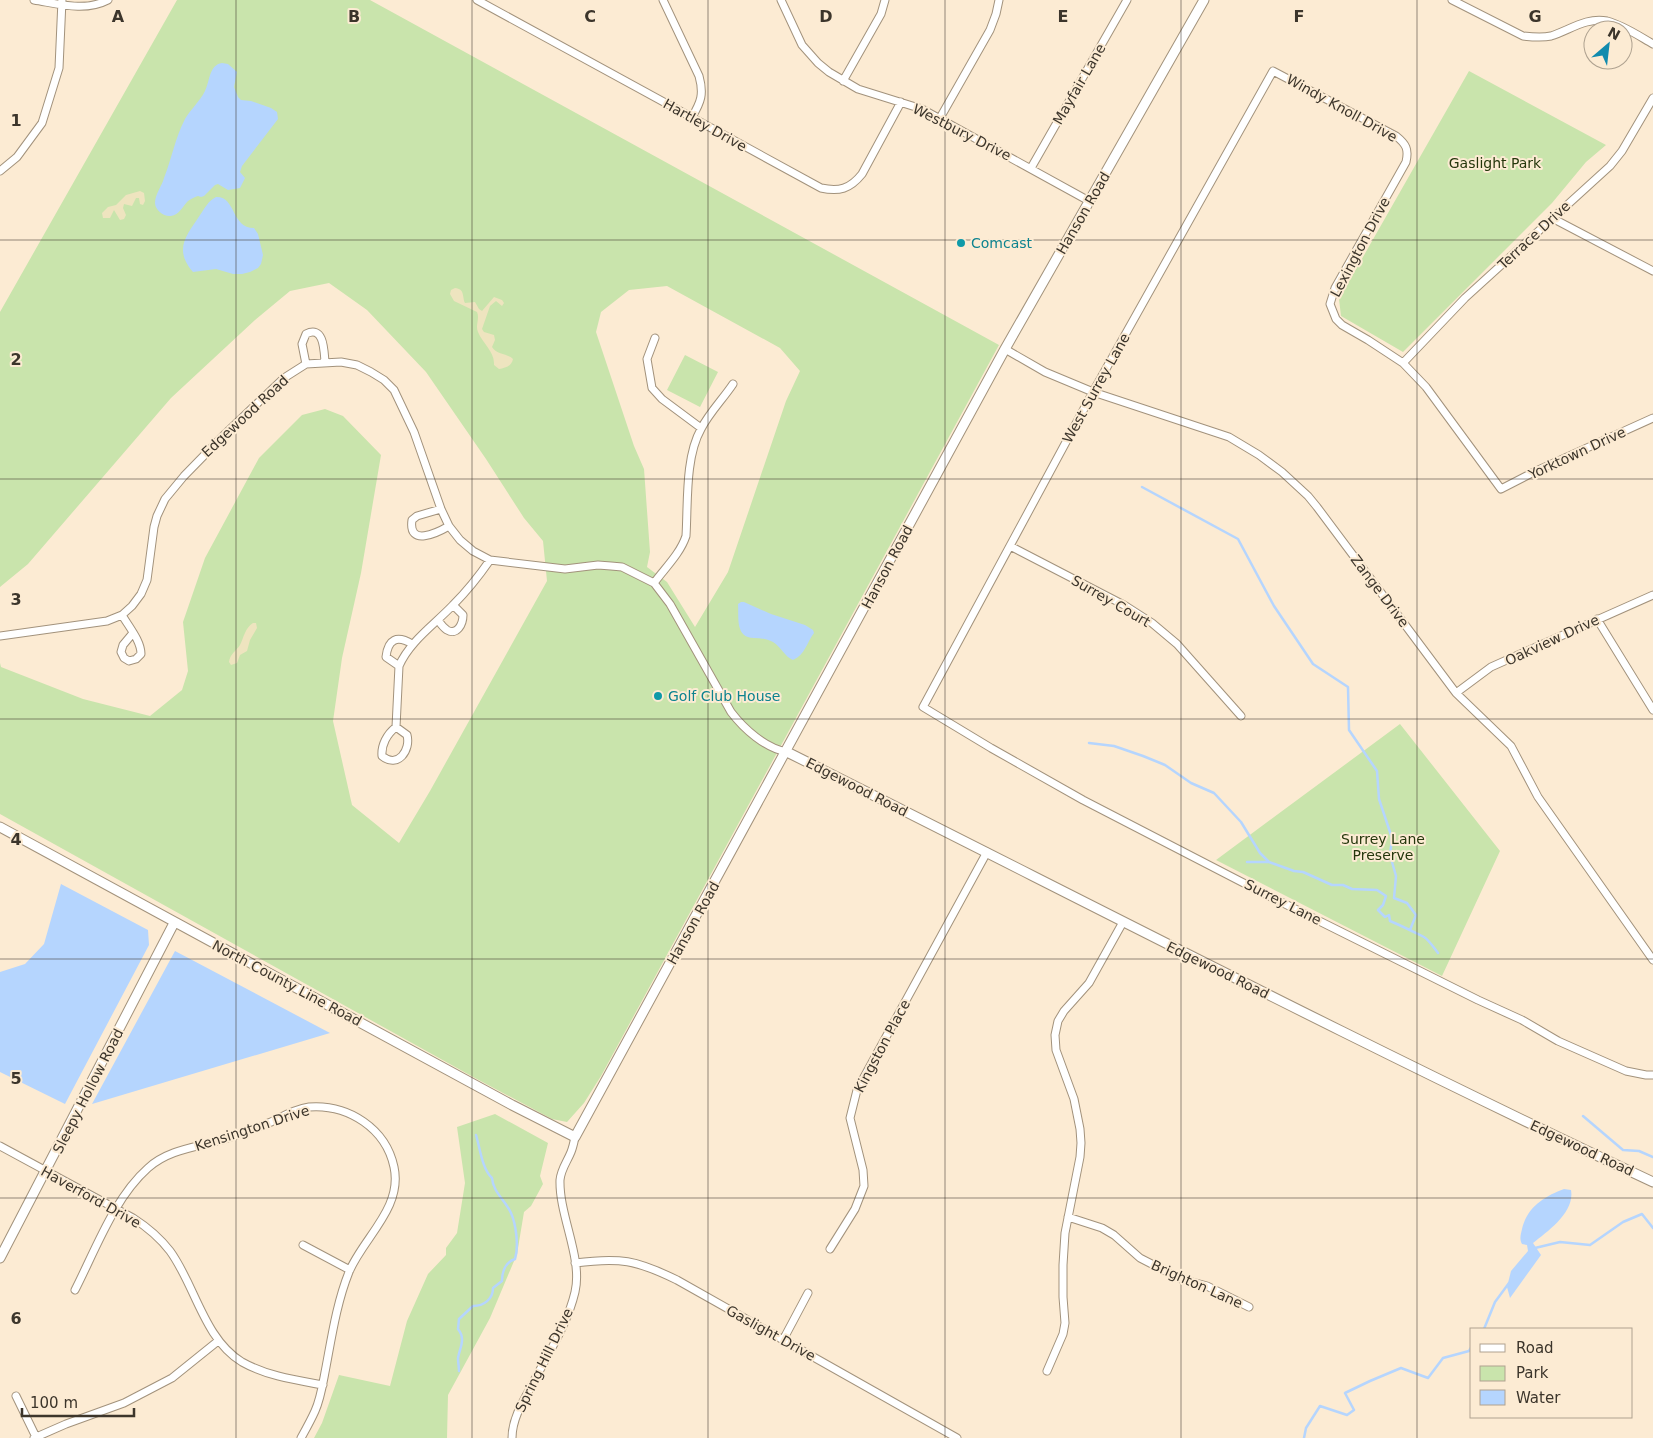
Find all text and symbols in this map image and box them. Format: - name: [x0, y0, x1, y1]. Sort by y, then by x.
- text: A: [112, 7, 125, 26]
- text: B: [348, 7, 360, 26]
- text: C: [584, 7, 596, 26]
- text: D: [819, 7, 833, 26]
- text: E: [1058, 7, 1068, 26]
- text: F: [1294, 7, 1304, 26]
- text: G: [1528, 7, 1542, 26]
- north arrow: [1583, 20, 1633, 70]
- text: N: [1605, 24, 1623, 43]
- street label: Mayfair Lane: [1049, 41, 1109, 127]
- street label: Windy Knoll Drive: [1284, 71, 1400, 145]
- street label: Hartley Drive: [660, 95, 750, 155]
- street label: Westbury Drive: [910, 100, 1014, 164]
- text: 1: [10, 111, 22, 130]
- park label: Gaslight Park: [1449, 155, 1542, 171]
- street label: Hanson Road: [1053, 169, 1113, 257]
- street label: Lexington Drive: [1327, 194, 1393, 300]
- street label: Terrace Drive: [1494, 198, 1573, 273]
- place label: Comcast: [971, 235, 1033, 251]
- marker: Comcast: [955, 237, 967, 249]
- street label: West Surrey Lane: [1059, 330, 1133, 446]
- text: 2: [10, 350, 22, 369]
- street label: Edgewood Road: [198, 372, 292, 460]
- street label: Yorktown Drive: [1525, 424, 1628, 483]
- street label: Hanson Road: [858, 522, 916, 612]
- street label: Zange Drive: [1348, 552, 1412, 630]
- street label: Surrey Court: [1069, 572, 1154, 630]
- text: 3: [10, 590, 22, 609]
- street label: Oakview Drive: [1503, 611, 1601, 669]
- place label: Golf Club House: [668, 688, 780, 704]
- marker: Golf Club House: [652, 690, 664, 702]
- street label: Edgewood Road: [803, 754, 911, 820]
- text: 4: [10, 830, 22, 849]
- park label: Surrey Lane Preserve: [1341, 831, 1425, 863]
- street label: Surrey Lane: [1242, 876, 1324, 928]
- street label: Hanson Road: [664, 879, 722, 967]
- street label: North County Line Road: [210, 937, 364, 1029]
- street label: Edgewood Road: [1164, 938, 1272, 1002]
- street label: Kingston Place: [851, 997, 913, 1095]
- street label: Sleepy Hollow Road: [50, 1026, 126, 1156]
- text: 5: [10, 1069, 22, 1088]
- street label: Kensington Drive: [193, 1102, 311, 1154]
- street label: Edgewood Road: [1528, 1117, 1636, 1179]
- street label: Haverford Drive: [38, 1163, 144, 1231]
- street label: Brighton Lane: [1149, 1257, 1245, 1311]
- street label: Gaslight Drive: [724, 1302, 818, 1364]
- street label: Spring Hill Drive: [512, 1305, 576, 1415]
- text: 6: [10, 1309, 22, 1328]
- legend: [1470, 1328, 1633, 1418]
- text: Road: [1516, 1339, 1554, 1357]
- text: Park: [1516, 1364, 1549, 1382]
- scale bar: [22, 1386, 135, 1418]
- text: Water: [1516, 1389, 1561, 1407]
- text: 100 m: [30, 1394, 78, 1412]

